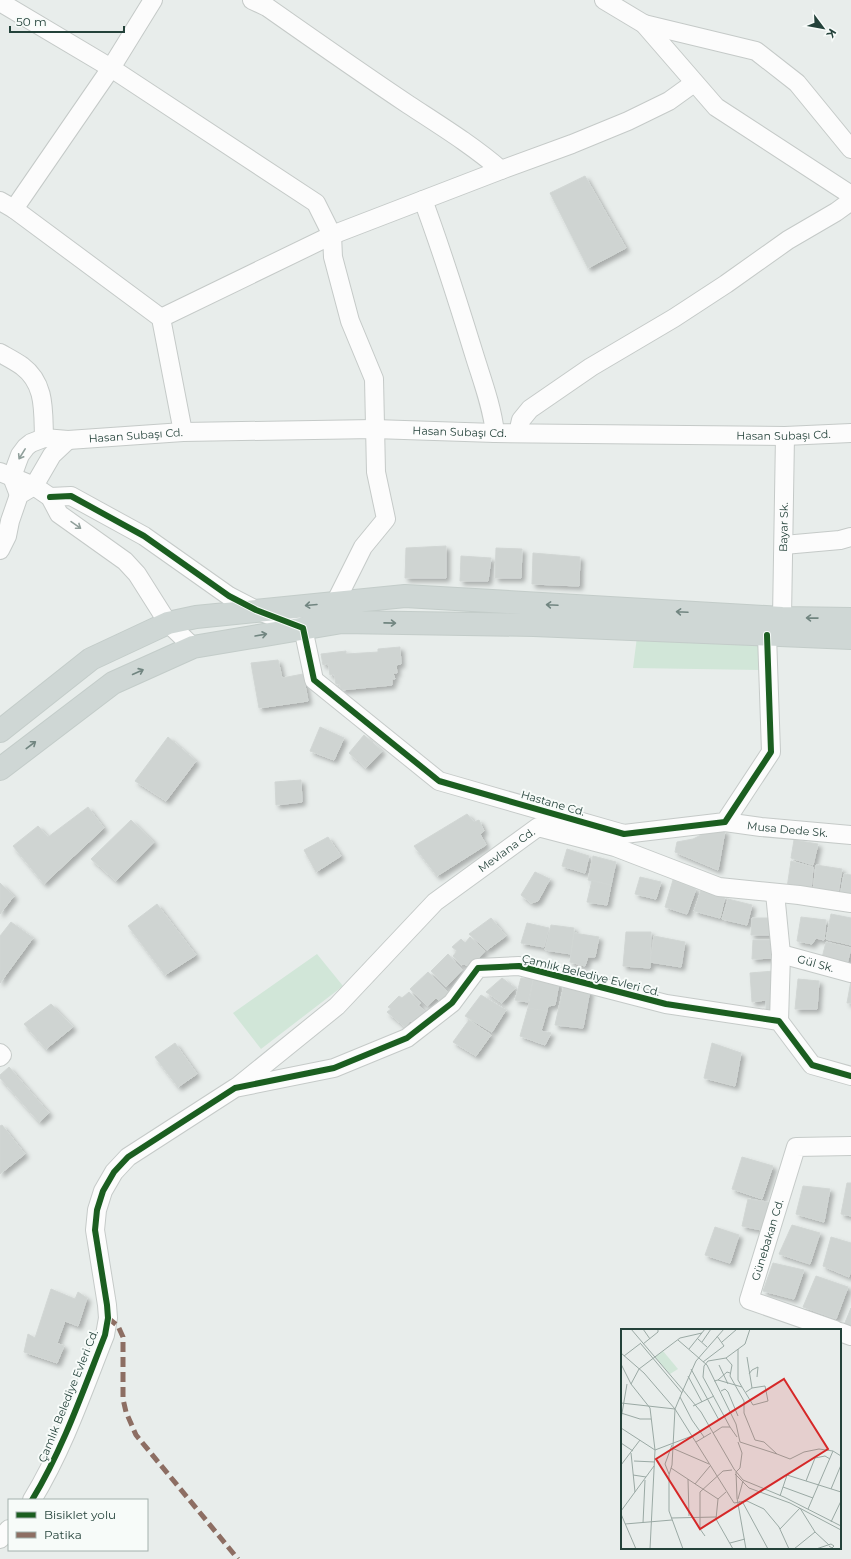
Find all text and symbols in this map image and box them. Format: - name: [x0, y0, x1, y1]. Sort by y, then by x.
- scale bar: [10, 8, 124, 34]
- north arrow: [803, 8, 843, 48]
- text: 50 m: [16, 14, 47, 29]
- text: K: [823, 26, 840, 41]
- street label: Hasan Subaşı Cd.: [412, 423, 507, 440]
- street label: Hasan Subaşı Cd.: [88, 425, 183, 446]
- street label: Hasan Subaşı Cd.: [736, 427, 831, 443]
- one-way arrow: [17, 448, 25, 460]
- street label: Bayar Sk.: [776, 502, 791, 552]
- one-way arrow: [70, 521, 81, 529]
- one-way arrow: [305, 601, 318, 609]
- one-way arrow: [546, 601, 559, 608]
- one-way arrow: [676, 608, 689, 616]
- one-way arrow: [806, 614, 819, 622]
- one-way arrow: [383, 619, 396, 626]
- one-way arrow: [254, 631, 267, 639]
- one-way arrow: [131, 668, 143, 675]
- one-way arrow: [26, 741, 37, 749]
- street label: Hastane Cd.: [519, 787, 587, 819]
- street label: Musa Dede Sk.: [746, 818, 829, 840]
- street label: Mevlana Cd.: [475, 825, 538, 875]
- street label: Çamlık Belediye Evleri Cd.: [521, 951, 661, 999]
- street label: Gül Sk.: [796, 952, 836, 975]
- street label: Günebakan Cd.: [748, 1197, 787, 1282]
- street label: Çamlık Belediye Evleri Cd.: [35, 1328, 101, 1464]
- inset map: [621, 1329, 841, 1549]
- legend: [8, 1499, 148, 1551]
- text: Bisiklet yolu: [44, 1507, 116, 1522]
- text: Patika: [44, 1527, 82, 1542]

